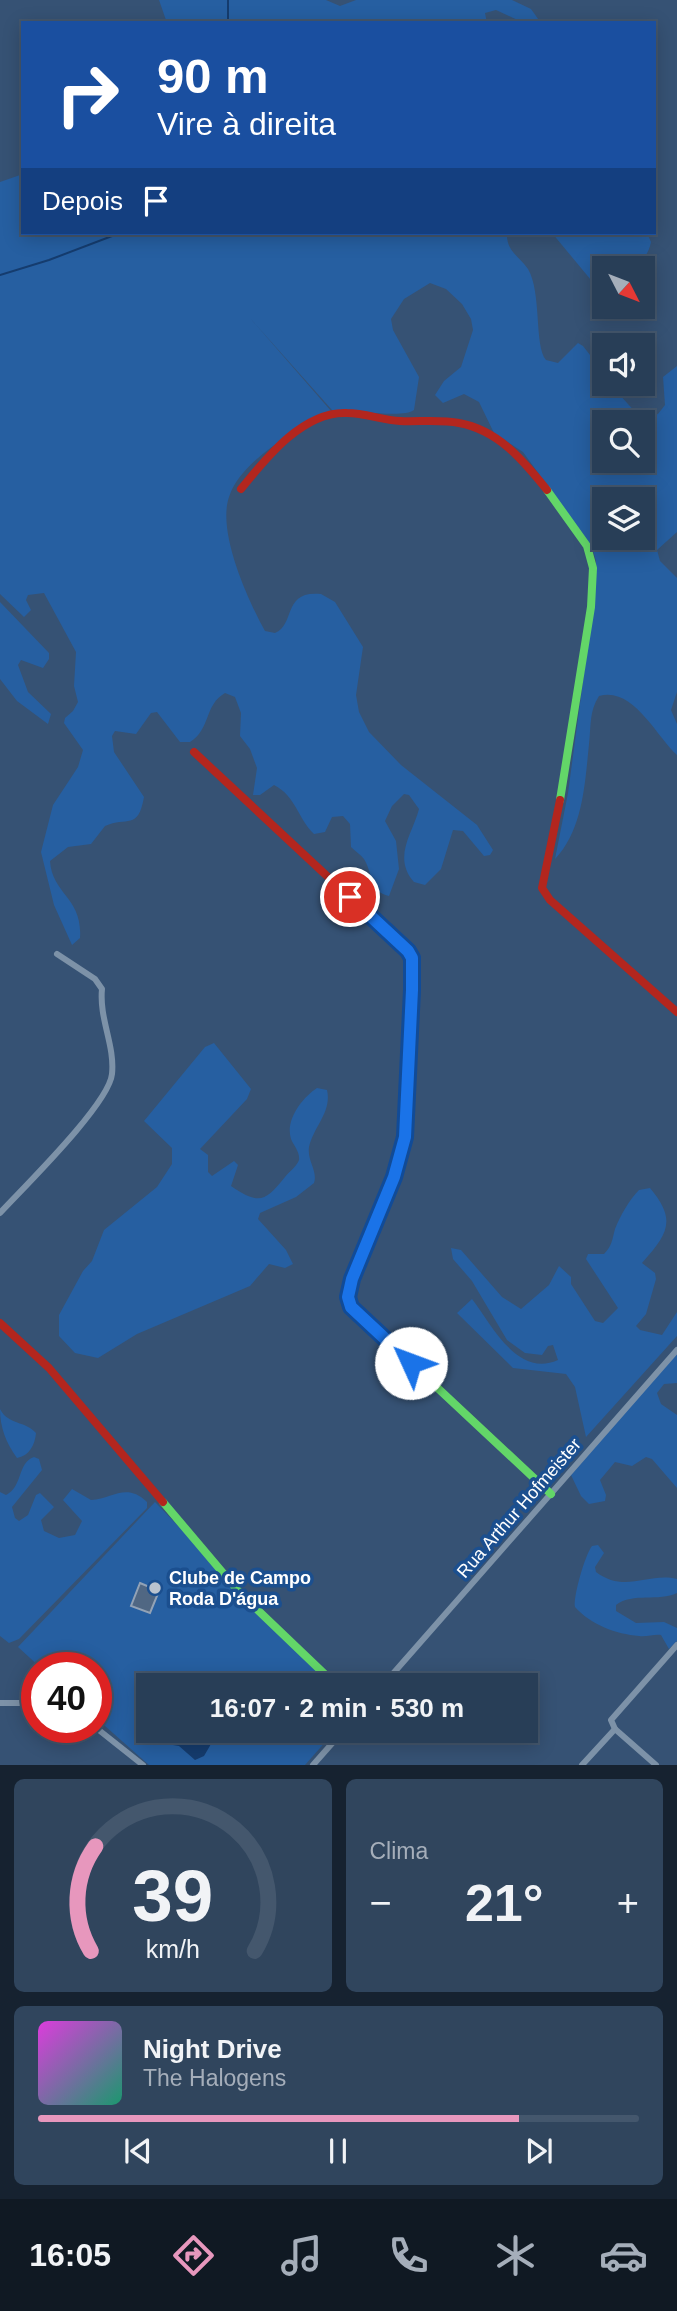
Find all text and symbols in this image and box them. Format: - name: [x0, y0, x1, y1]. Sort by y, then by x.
- icon: right: [42, 49, 133, 140]
- text: 90 m: [157, 49, 269, 103]
- text: Vire à direita: [157, 106, 336, 142]
- icon: arrive: [137, 182, 175, 220]
- text: Depois: [42, 186, 123, 216]
- north arrow: [592, 256, 654, 318]
- map controls: [592, 256, 655, 550]
- button: sound: [592, 333, 655, 396]
- button: search: [592, 410, 655, 473]
- button: layers: [592, 487, 655, 550]
- pin: [320, 867, 380, 927]
- icon: arrive: [331, 878, 369, 916]
- position arrow: [374, 1326, 448, 1400]
- street label: Rua Arthur Hofmeister: [453, 1434, 585, 1582]
- place label: Clube de Campo Roda D'água: [169, 1568, 311, 1609]
- marker: Clube de Campo Roda D'água: [147, 1580, 163, 1596]
- speed limit sign: 40: [21, 1652, 112, 1743]
- text: 16:07 · 2 min · 530 m: [210, 1693, 464, 1723]
- text: Clima: [370, 1838, 428, 1864]
- text: 39: [132, 1856, 213, 1937]
- text: 21°: [465, 1874, 544, 1932]
- text: −: [370, 1882, 392, 1924]
- text: +: [617, 1882, 639, 1924]
- text: km/h: [146, 1935, 200, 1963]
- text: Night Drive: [143, 2034, 282, 2064]
- text: The Halogens: [143, 2065, 286, 2091]
- icon: previous: [119, 2132, 157, 2170]
- icon: pause: [319, 2132, 357, 2170]
- icon: next: [520, 2132, 558, 2170]
- icon: directions: [169, 2231, 218, 2280]
- icon: music: [277, 2231, 326, 2280]
- icon: phone: [384, 2231, 433, 2280]
- icon: climate: [491, 2231, 540, 2280]
- icon: car: [599, 2231, 648, 2280]
- text: 16:05: [29, 2237, 111, 2273]

